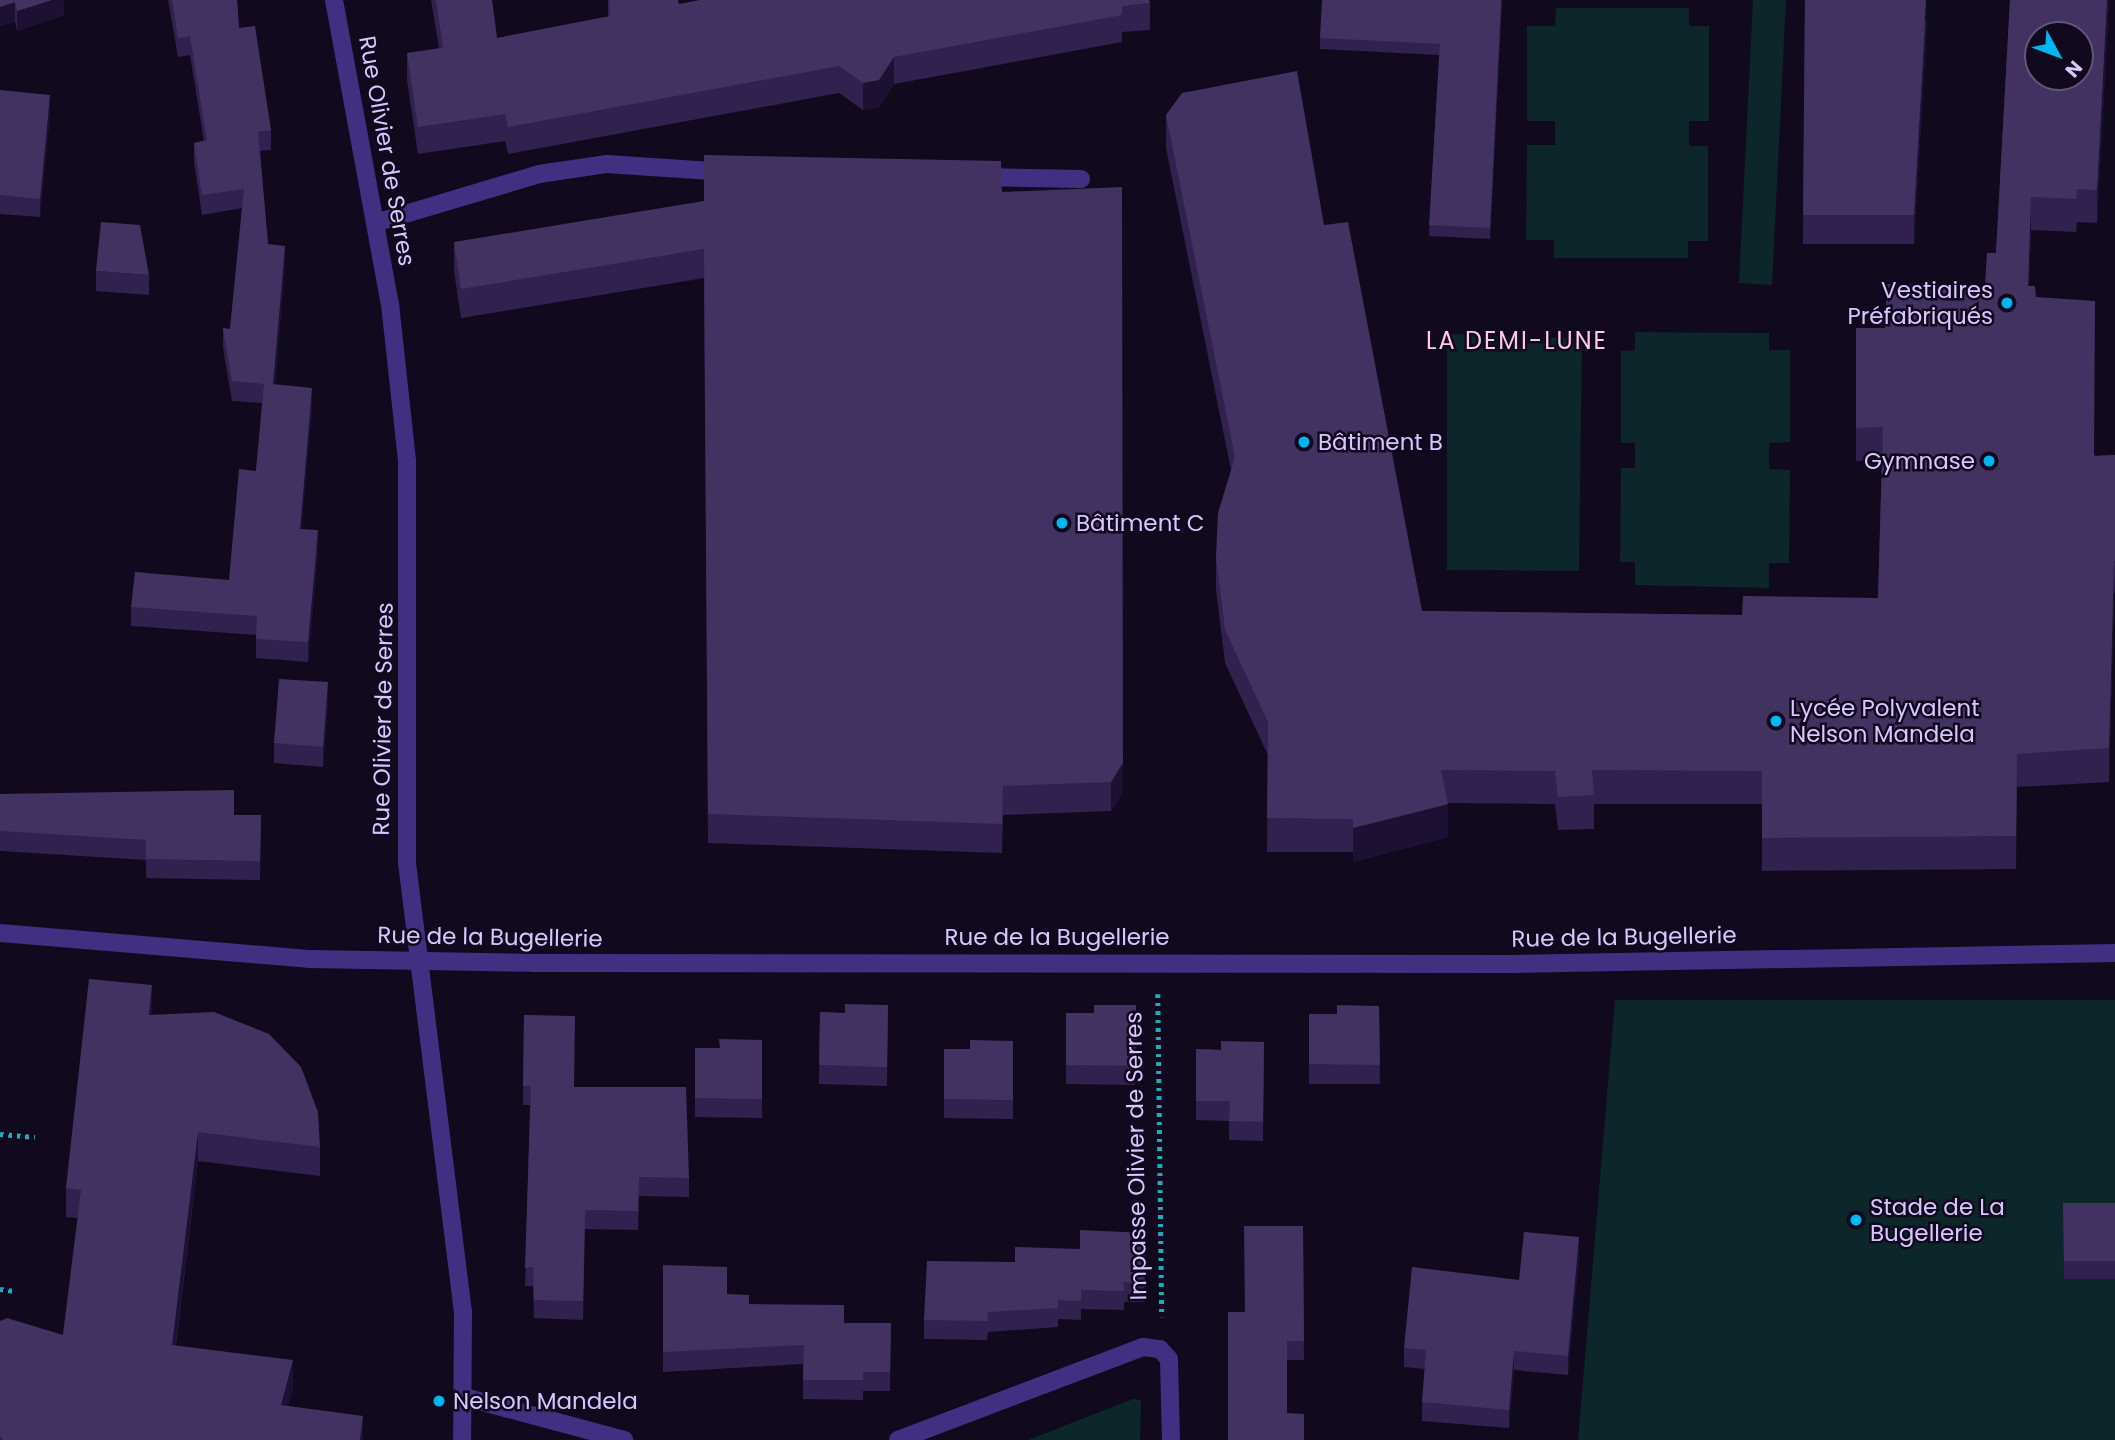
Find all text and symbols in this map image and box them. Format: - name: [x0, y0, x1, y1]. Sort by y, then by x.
- north arrow: [2024, 21, 2094, 91]
- street label: Rue Olivier de Serres: [353, 34, 421, 268]
- text: N: [2059, 55, 2089, 83]
- place label: Vestiaires Préfabriqués: [1847, 276, 1993, 330]
- marker: Vestiaires Préfabriqués: [1999, 295, 2015, 311]
- district label: LA DEMI-LUNE: [1428, 327, 1606, 355]
- place label: Bâtiment B: [1318, 428, 1443, 456]
- marker: Bâtiment B: [1296, 434, 1312, 450]
- place label: Gymnase: [1864, 447, 1975, 475]
- marker: Gymnase: [1981, 453, 1997, 469]
- place label: Bâtiment C: [1076, 509, 1205, 537]
- marker: Bâtiment C: [1054, 515, 1070, 531]
- street label: Rue Olivier de Serres: [367, 602, 399, 836]
- place label: Lycée Polyvalent Nelson Mandela: [1790, 694, 1980, 748]
- marker: Lycée Polyvalent Nelson Mandela: [1768, 713, 1784, 729]
- street label: Rue de la Bugellerie: [377, 921, 603, 953]
- street label: Rue de la Bugellerie: [1511, 921, 1737, 953]
- street label: Rue de la Bugellerie: [944, 923, 1170, 951]
- street label: Impasse Olivier de Serres: [1120, 1011, 1152, 1301]
- place label: Stade de La Bugellerie: [1870, 1193, 2005, 1247]
- marker: Stade de La Bugellerie: [1848, 1212, 1864, 1228]
- place label: Nelson Mandela: [453, 1387, 638, 1415]
- marker: Nelson Mandela: [431, 1393, 447, 1409]

